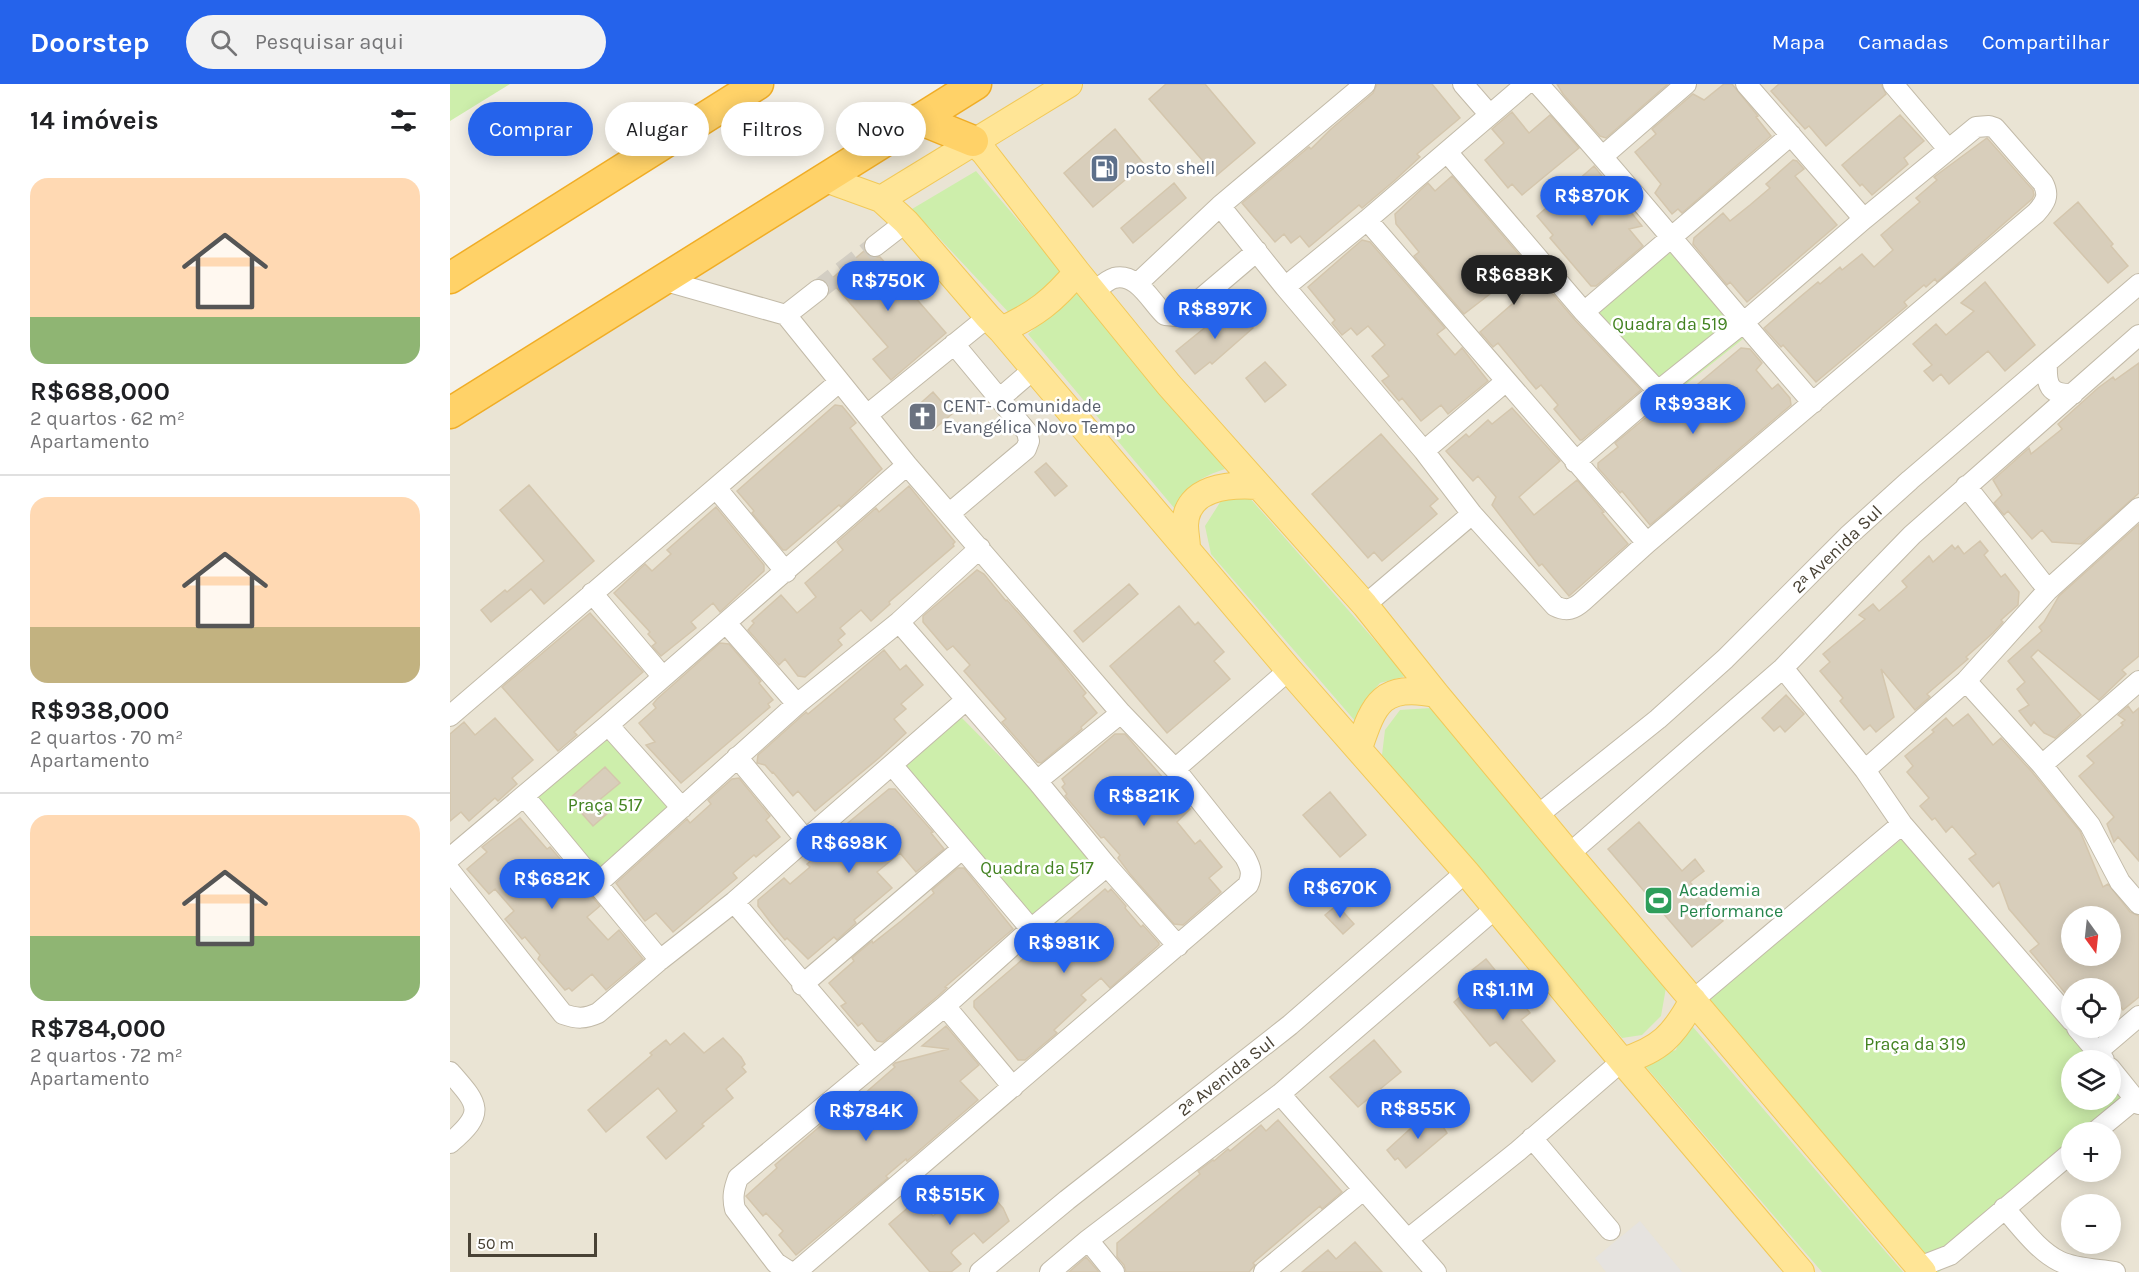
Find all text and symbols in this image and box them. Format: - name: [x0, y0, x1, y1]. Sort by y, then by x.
- search box: [186, 15, 606, 69]
- text: Doorstep: [30, 26, 150, 59]
- icon: search: [207, 26, 240, 59]
- text: Pesquisar aqui: [255, 29, 404, 55]
- text: Mapa: [1772, 30, 1825, 54]
- text: Camadas: [1858, 30, 1949, 54]
- text: Compartilhar: [1982, 30, 2109, 54]
- chip: Comprar: [468, 102, 593, 156]
- chip: Alugar: [605, 102, 709, 156]
- chip: Filtros: [721, 102, 824, 156]
- chip: Novo: [836, 102, 926, 156]
- icon: filters: [387, 104, 420, 137]
- text: 14 imóveis: [30, 105, 159, 136]
- fuel station icon: posto shell: [1088, 152, 1120, 184]
- place label: posto shell: [1125, 157, 1215, 179]
- pin: R$870K: [1543, 176, 1641, 227]
- text: R$870K: [1554, 184, 1630, 207]
- icon: home: [171, 217, 279, 325]
- pin: R$688K: [1465, 255, 1563, 306]
- pin: R$750K: [839, 261, 937, 312]
- text: R$688K: [1475, 263, 1553, 286]
- text: R$750K: [851, 269, 925, 292]
- pin: R$897K: [1166, 289, 1264, 340]
- text: R$897K: [1178, 297, 1252, 320]
- park label: Quadra da 519: [1612, 313, 1728, 335]
- text: R$688,000: [30, 376, 170, 407]
- pin: R$938K: [1644, 384, 1742, 435]
- text: R$938K: [1654, 392, 1732, 415]
- place label: CENT- Comunidade Evangélica Novo Tempo: [943, 395, 1136, 438]
- church icon: CENT- Comunidade Evangélica Novo Tempo: [906, 400, 938, 432]
- text: 2 quartos · 62 m²: [30, 407, 185, 430]
- text: Apartamento: [30, 430, 149, 453]
- street label: 2ᵃ Avenida Sul: [1787, 500, 1887, 598]
- icon: home: [171, 536, 279, 644]
- text: R$938,000: [30, 695, 169, 726]
- text: 2 quartos · 70 m²: [30, 726, 183, 749]
- text: Apartamento: [30, 749, 149, 772]
- pin: R$821K: [1095, 776, 1193, 827]
- text: R$821K: [1108, 784, 1180, 807]
- park label: Praça 517: [568, 794, 643, 816]
- pin: R$698K: [800, 823, 898, 874]
- text: R$698K: [811, 831, 888, 854]
- icon: home: [171, 854, 279, 962]
- park label: Quadra da 517: [980, 857, 1094, 879]
- pin: R$682K: [503, 859, 601, 910]
- text: R$682K: [514, 867, 590, 890]
- pin: R$670K: [1291, 868, 1389, 919]
- text: R$670K: [1303, 876, 1377, 899]
- place label: Academia Performance: [1679, 879, 1783, 922]
- sports icon: Academia Performance: [1642, 884, 1674, 916]
- north arrow: [2061, 906, 2121, 966]
- map controls: [2061, 906, 2121, 1254]
- pin: R$981K: [1015, 923, 1113, 974]
- text: R$981K: [1028, 931, 1100, 954]
- pin: R$1.1M: [1454, 970, 1552, 1021]
- text: R$1.1M: [1472, 978, 1534, 1001]
- button: locate: [2061, 978, 2121, 1038]
- text: R$784,000: [30, 1013, 166, 1044]
- street label: 2ᵃ Avenida Sul: [1173, 1031, 1279, 1121]
- park label: Praça da 319: [1864, 1033, 1966, 1055]
- text: 2 quartos · 72 m²: [30, 1044, 183, 1067]
- button: layers: [2061, 1050, 2121, 1110]
- text: Apartamento: [30, 1067, 149, 1090]
- pin: R$855K: [1369, 1089, 1467, 1140]
- pin: R$784K: [817, 1091, 915, 1142]
- text: R$855K: [1380, 1097, 1456, 1120]
- text: R$784K: [829, 1099, 903, 1122]
- button: +: [2061, 1122, 2121, 1182]
- pin: R$515K: [901, 1175, 999, 1226]
- text: R$515K: [915, 1183, 985, 1206]
- button: −: [2061, 1194, 2121, 1254]
- scale bar: [468, 1230, 597, 1258]
- text: 50 m: [477, 1234, 514, 1253]

